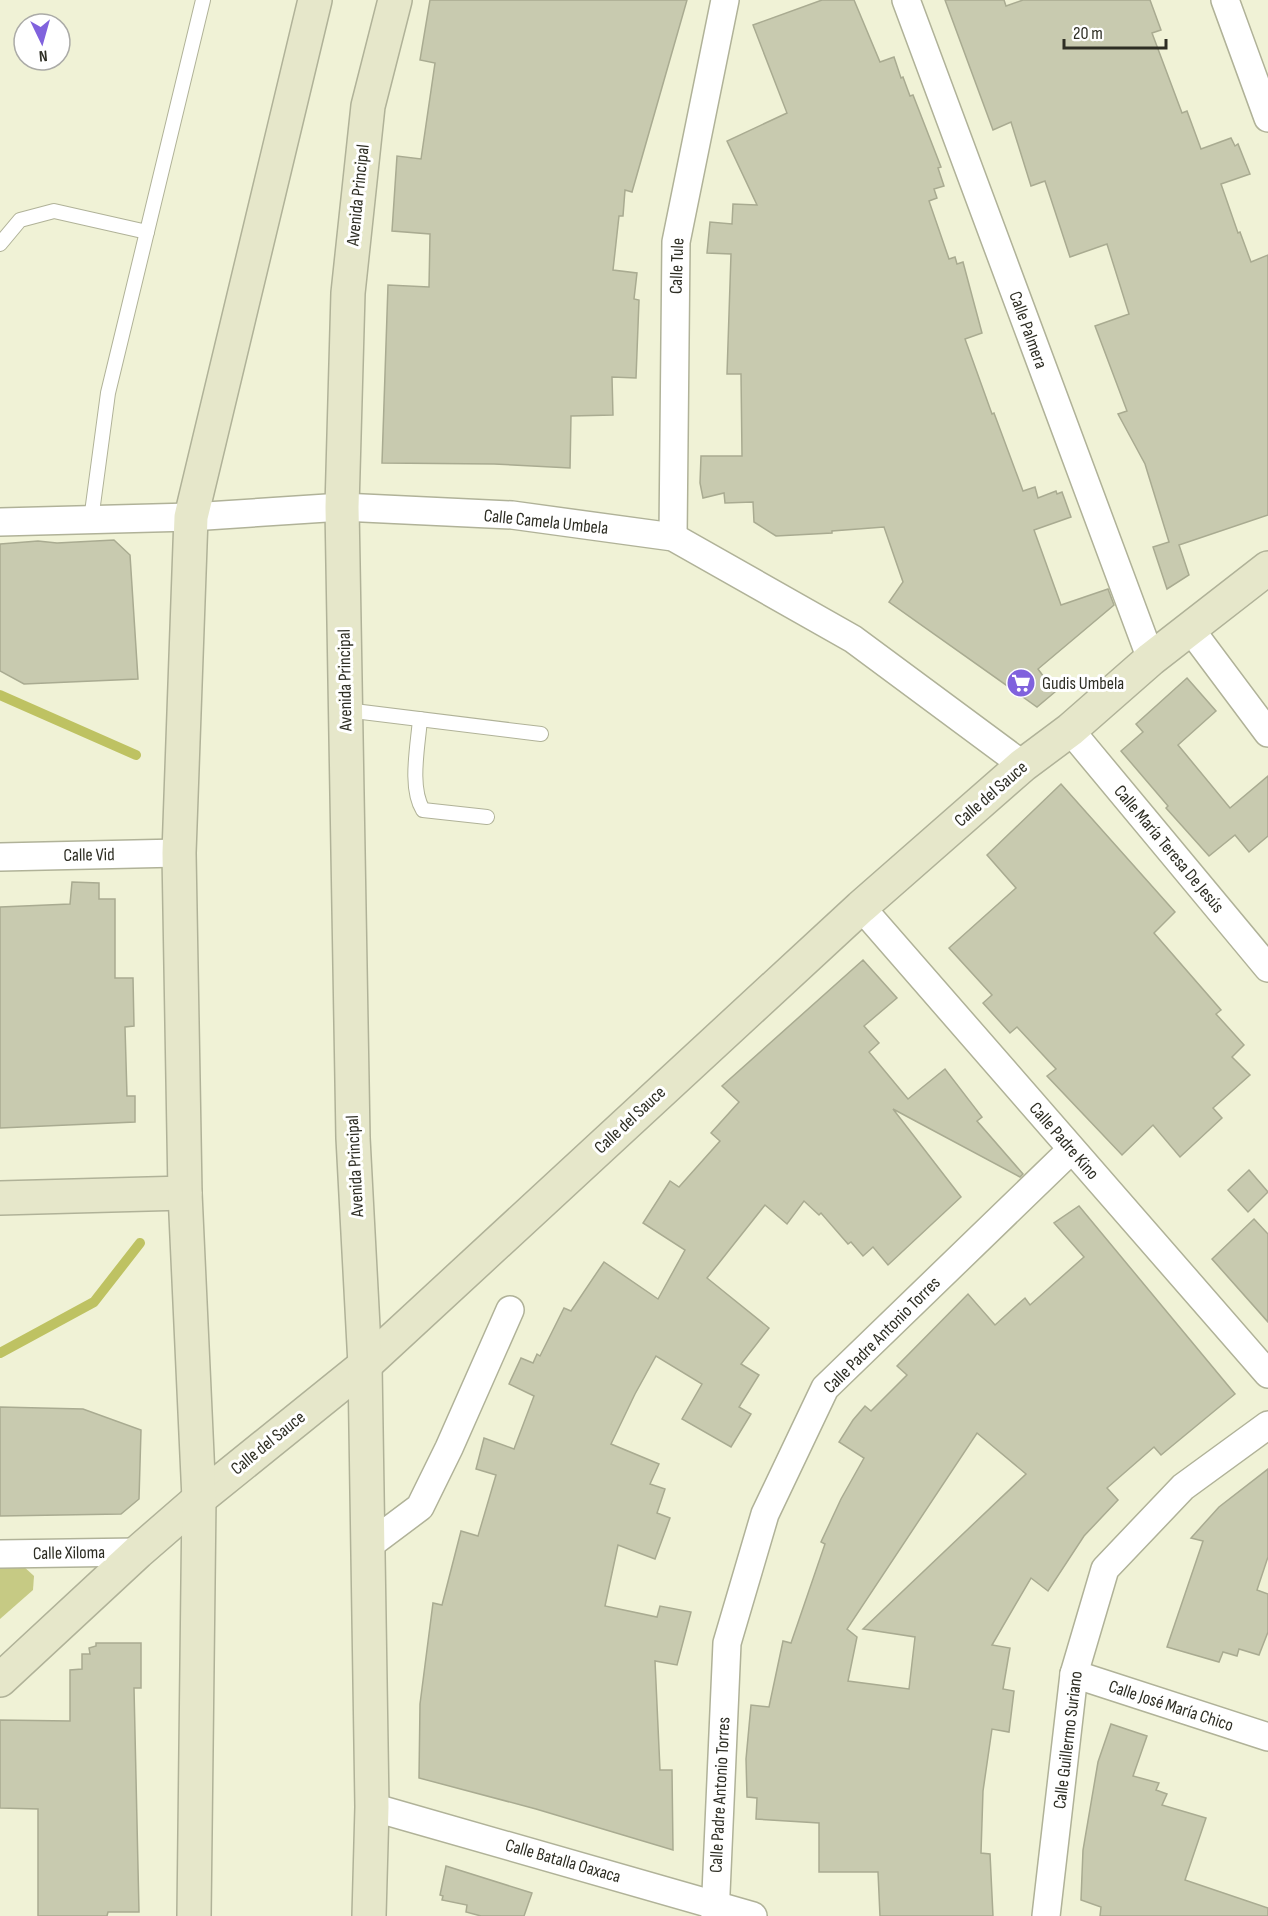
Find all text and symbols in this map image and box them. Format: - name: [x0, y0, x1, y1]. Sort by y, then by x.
- north arrow: [12, 12, 72, 72]
- scale bar: [1064, 12, 1166, 50]
- text: 20 m: [1073, 23, 1103, 44]
- text: N: [38, 46, 48, 65]
- street label: Avenida Principal: [342, 143, 374, 248]
- street label: Calle Tule: [666, 238, 688, 294]
- street label: Calle Palmera: [1004, 289, 1052, 371]
- street label: Calle Camela Umbela: [483, 505, 609, 539]
- street label: Avenida Principal: [334, 629, 356, 732]
- supermarket icon: Gudis Umbela: [1005, 667, 1037, 699]
- place label: Gudis Umbela: [1042, 673, 1124, 694]
- street label: Calle del Sauce: [950, 757, 1032, 831]
- street label: Calle María Teresa De Jesús: [1110, 781, 1228, 917]
- street label: Calle Vid: [63, 844, 115, 866]
- street label: Calle del Sauce: [590, 1082, 670, 1158]
- street label: Calle Padre Kino: [1025, 1098, 1103, 1184]
- street label: Avenida Principal: [342, 1115, 368, 1218]
- street label: Calle Padre Antonio Torres: [819, 1272, 945, 1398]
- street label: Calle del Sauce: [227, 1407, 309, 1479]
- street label: Calle Xiloma: [33, 1542, 105, 1564]
- street label: Calle Guillermo Suriano: [1049, 1670, 1087, 1810]
- street label: Calle José María Chico: [1106, 1676, 1236, 1736]
- street label: Calle Padre Antonio Torres: [705, 1716, 735, 1874]
- street label: Calle Batalla Oaxaca: [503, 1835, 623, 1888]

